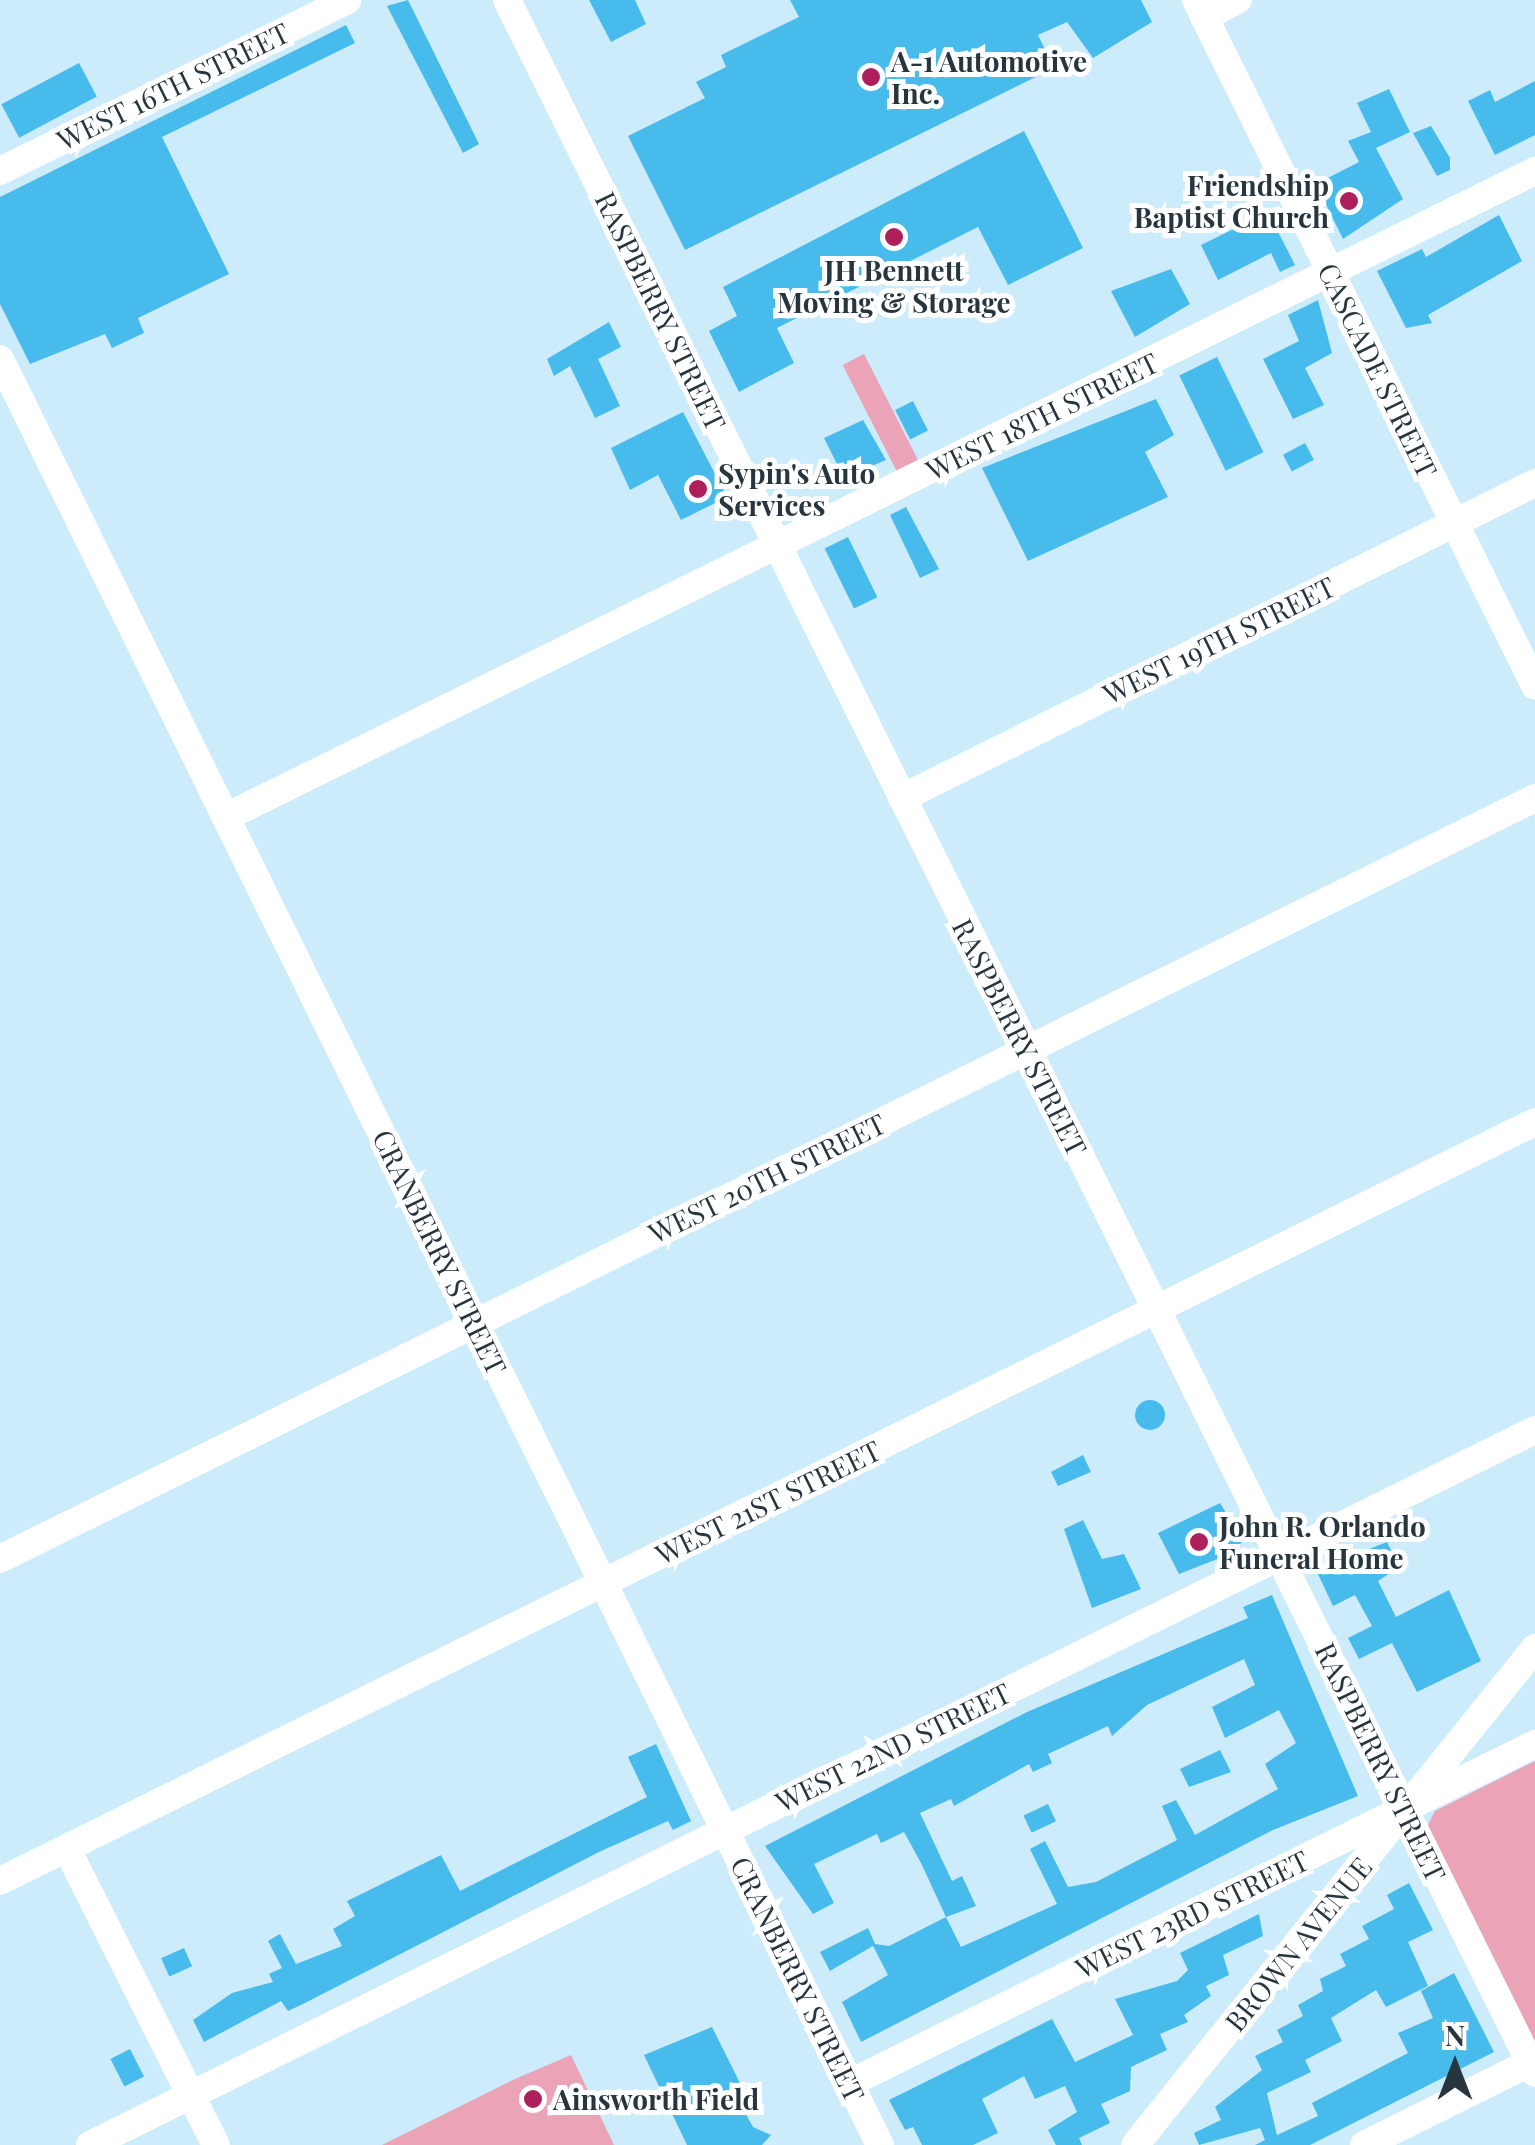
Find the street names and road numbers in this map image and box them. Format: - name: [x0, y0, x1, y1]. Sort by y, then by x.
- street label: WEST 16TH STREET: [51, 15, 295, 157]
- street label: RASPBERRY STREET: [588, 186, 734, 436]
- street label: CASCADE STREET: [1311, 257, 1445, 483]
- street label: WEST 18TH STREET: [920, 345, 1164, 487]
- street label: WEST 19TH STREET: [1097, 569, 1341, 711]
- street label: RASPBERRY STREET: [946, 913, 1094, 1161]
- street label: WEST 20TH STREET: [643, 1106, 891, 1250]
- street label: CRANBERRY STREET: [366, 1124, 514, 1380]
- street label: WEST 21ST STREET: [650, 1433, 886, 1571]
- street label: RASPBERRY STREET: [1308, 1637, 1454, 1887]
- street label: WEST 22ND STREET: [770, 1675, 1016, 1819]
- street label: WEST 23RD STREET: [1070, 1843, 1314, 1985]
- street label: BROWN AVENUE: [1217, 1850, 1379, 2038]
- street label: CRANBERRY STREET: [724, 1851, 872, 2107]

